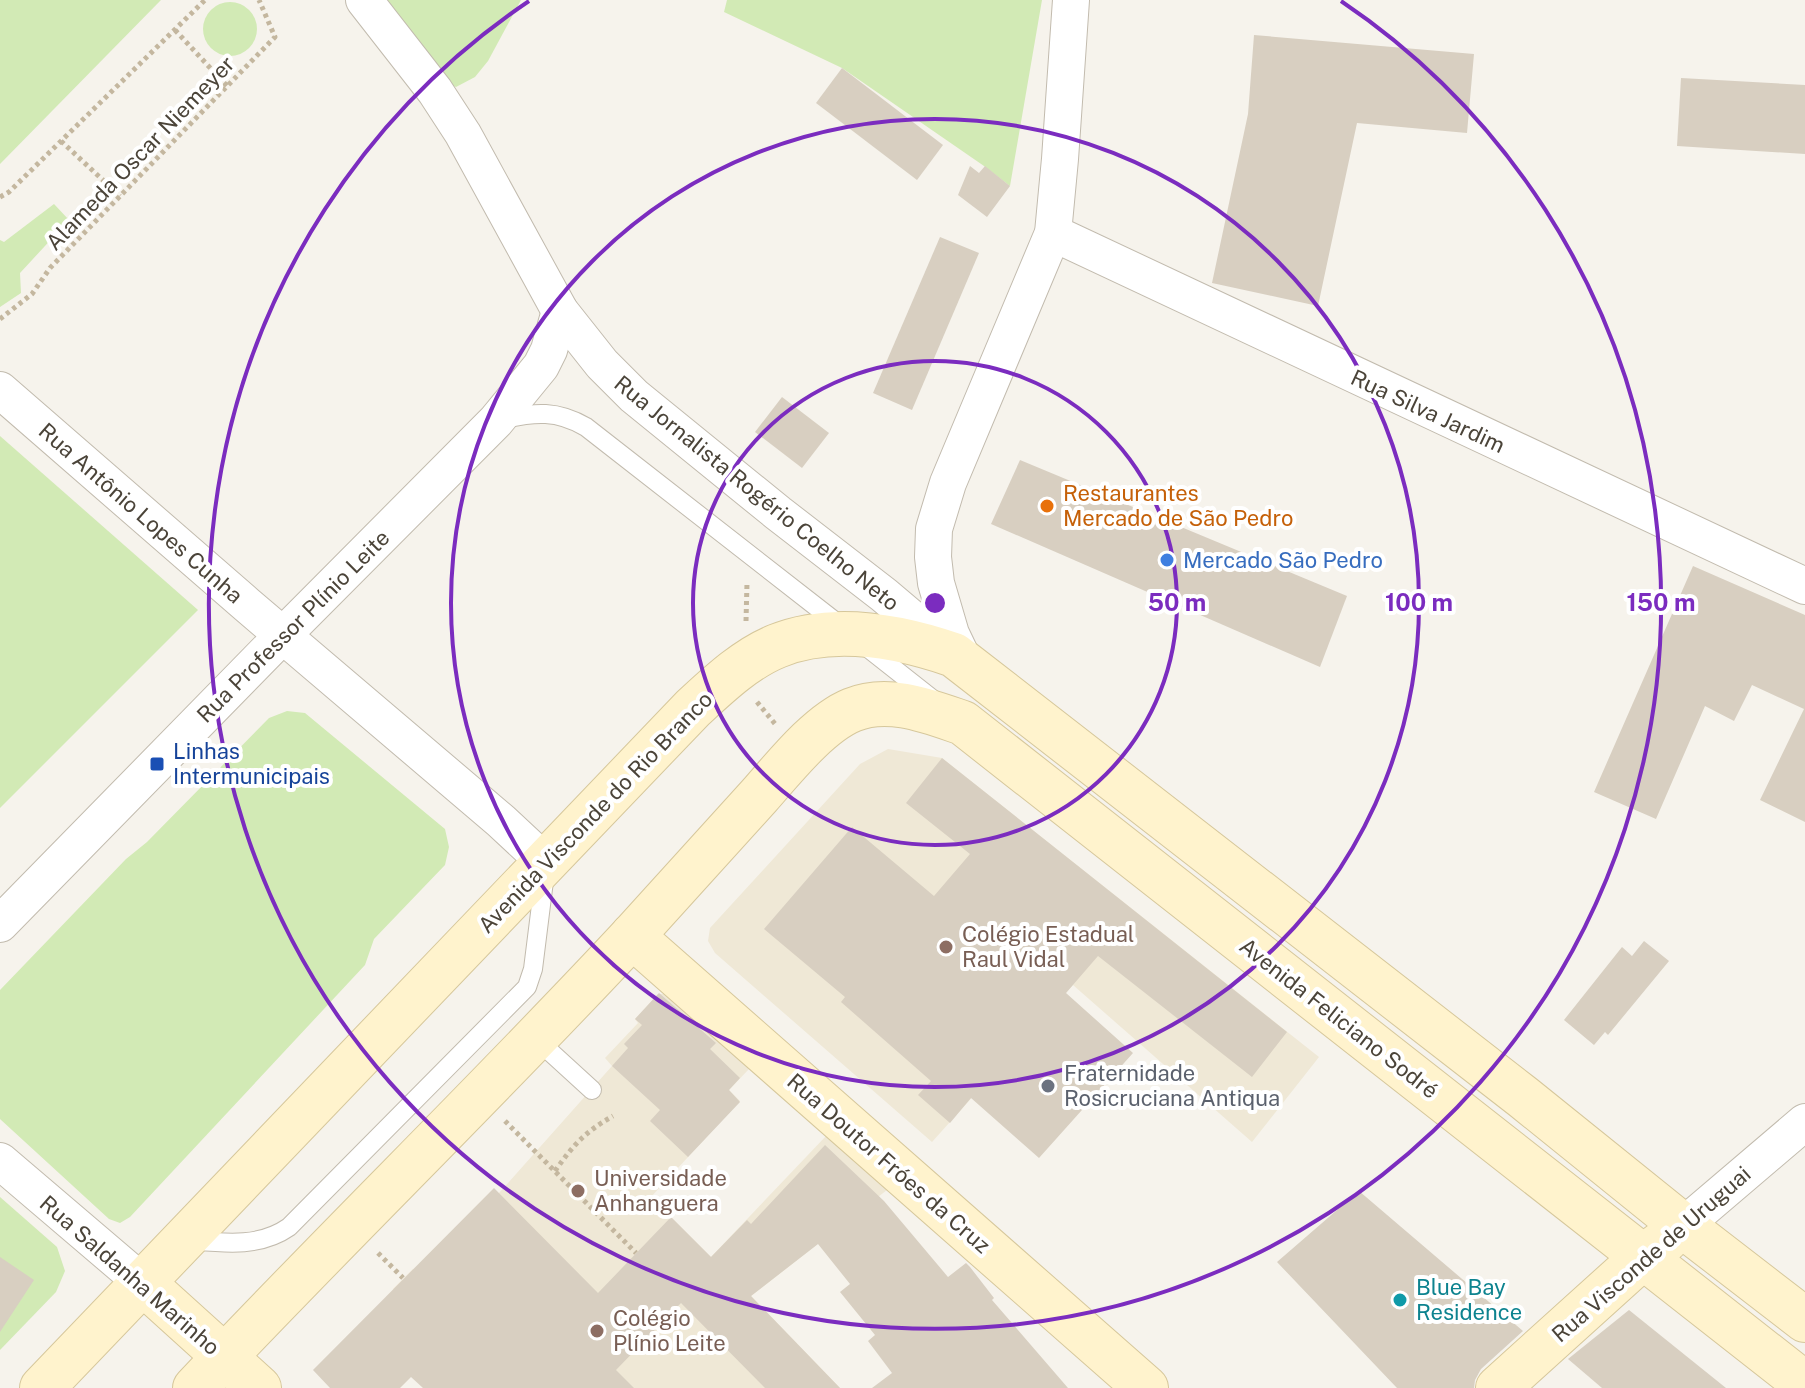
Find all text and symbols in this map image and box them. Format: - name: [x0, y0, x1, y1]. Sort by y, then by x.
- street label: Alameda Oscar Niemeyer: [40, 50, 240, 256]
- street label: Rua Silva Jardim: [1347, 364, 1509, 458]
- street label: Rua Jornalista Rogério Coelho Neto: [609, 370, 905, 616]
- street label: Rua Antônio Lopes Cunha: [34, 417, 248, 609]
- place label: Restaurantes Mercado de São Pedro: [1063, 480, 1293, 531]
- marker: Restaurantes Mercado de São Pedro: [1038, 497, 1056, 515]
- street label: Rua Professor Plínio Leite: [191, 524, 395, 728]
- place label: Mercado São Pedro: [1183, 547, 1383, 573]
- marker: Mercado São Pedro: [1158, 551, 1176, 569]
- text: 50 m: [1148, 588, 1206, 616]
- text: 100 m: [1385, 588, 1453, 616]
- text: 150 m: [1627, 588, 1695, 616]
- centre of rings: [921, 589, 949, 617]
- street label: Avenida Visconde do Rio Branco: [473, 686, 717, 938]
- place label: Linhas Intermunicipais: [173, 738, 330, 789]
- marker: Linhas Intermunicipais: [148, 755, 166, 773]
- place label: Colégio Estadual Raul Vidal: [962, 921, 1135, 972]
- street label: Avenida Feliciano Sodré: [1235, 932, 1443, 1104]
- marker: Colégio Estadual Raul Vidal: [937, 938, 955, 956]
- place label: Fraternidade Rosicruciana Antiqua: [1064, 1060, 1280, 1111]
- street label: Rua Doutor Fróes da Cruz: [782, 1068, 996, 1258]
- marker: Fraternidade Rosicruciana Antiqua: [1039, 1077, 1057, 1095]
- street label: Rua Visconde de Uruguai: [1546, 1161, 1756, 1347]
- place label: Universidade Anhanguera: [594, 1165, 727, 1216]
- marker: Universidade Anhanguera: [569, 1182, 587, 1200]
- street label: Rua Saldanha Marinho: [35, 1190, 225, 1360]
- place label: Blue Bay Residence: [1416, 1274, 1522, 1325]
- marker: Blue Bay Residence: [1391, 1291, 1409, 1309]
- place label: Colégio Plínio Leite: [613, 1305, 726, 1356]
- marker: Colégio Plínio Leite: [588, 1322, 606, 1340]

